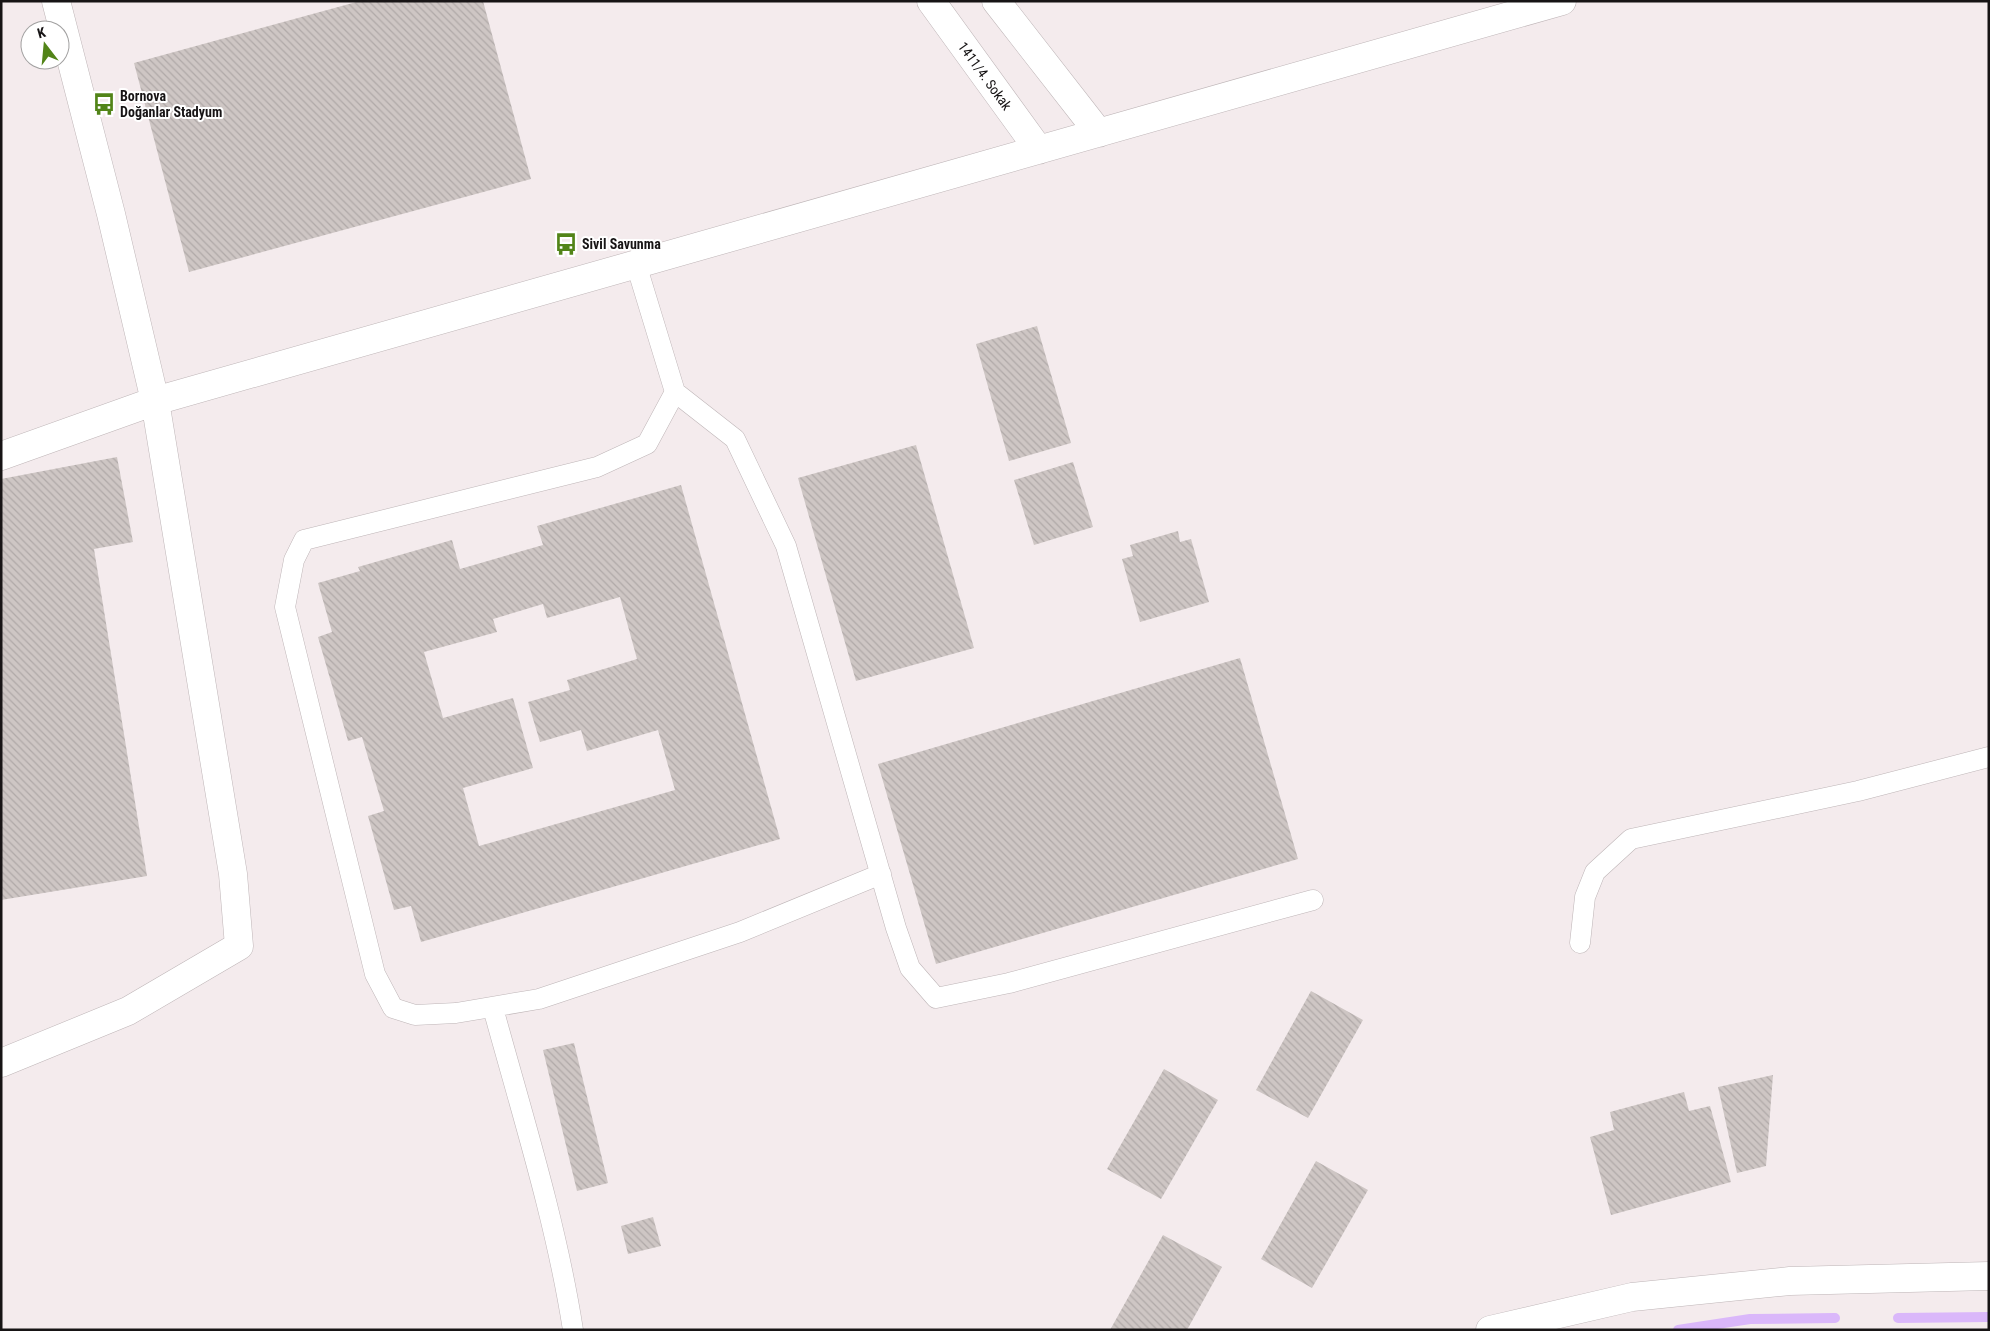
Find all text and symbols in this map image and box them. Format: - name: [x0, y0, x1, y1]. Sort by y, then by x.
- north arrow: [20, 20, 70, 70]
- text: K: [35, 24, 48, 41]
- street label: 1411/4. Sokak: [955, 39, 1015, 114]
- place label: Bornova Doğanlar Stadyum: [120, 88, 222, 120]
- bus stop icon: Bornova Doğanlar Stadyum: [91, 91, 117, 117]
- bus stop icon: Sivil Savunma: [553, 231, 579, 257]
- place label: Sivil Savunma: [582, 236, 661, 252]

